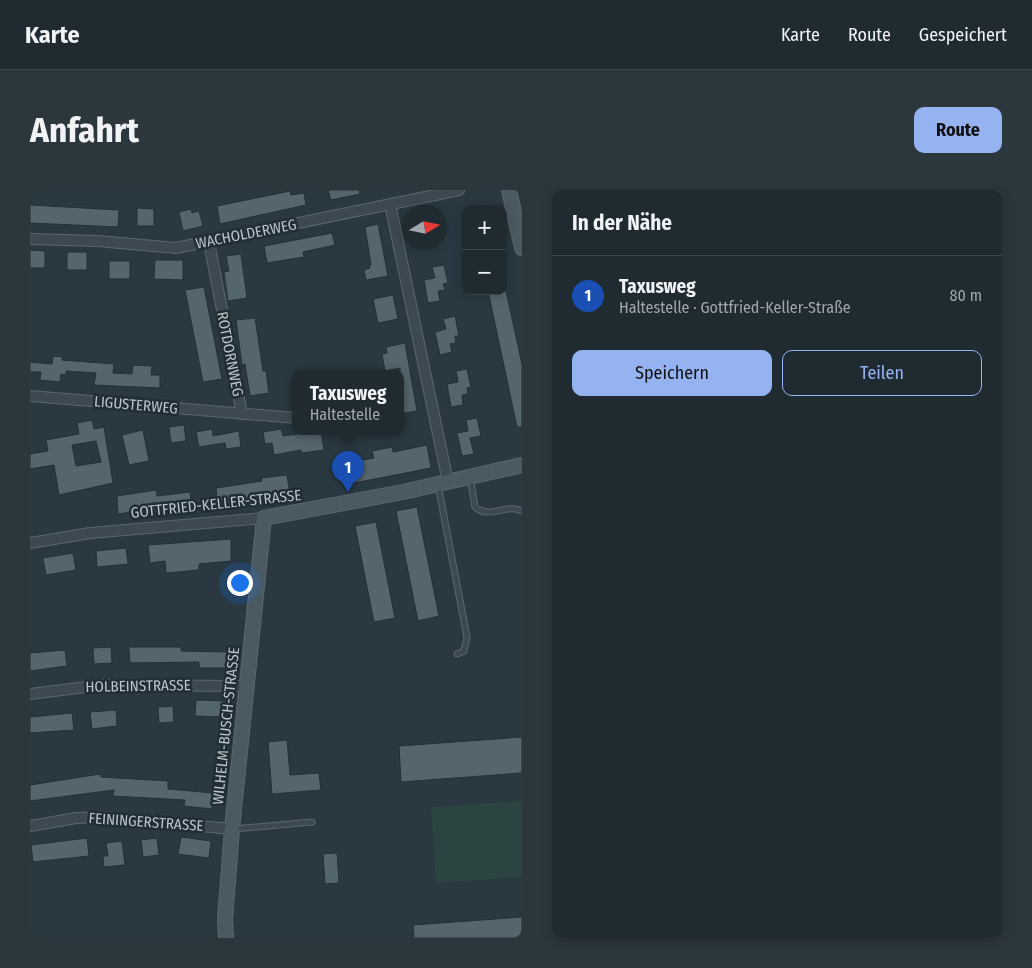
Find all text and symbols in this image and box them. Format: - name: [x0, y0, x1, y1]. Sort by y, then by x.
- text: Karte: [25, 21, 80, 49]
- text: Karte: [781, 24, 820, 46]
- text: Route: [848, 24, 891, 46]
- text: Gespeichert: [919, 24, 1007, 46]
- button: Route: [914, 107, 1002, 153]
- text: Anfahrt: [30, 109, 139, 151]
- north arrow: [402, 205, 447, 250]
- map controls: [462, 205, 507, 295]
- button: +: [462, 205, 507, 250]
- text: In der Nähe: [572, 210, 672, 236]
- street label: WACHOLDERWEG: [194, 215, 298, 253]
- button: −: [462, 250, 507, 295]
- text: Taxusweg: [619, 275, 696, 298]
- text: 1: [585, 286, 591, 305]
- text: 80 m: [950, 286, 982, 305]
- text: Haltestelle · Gottfried-Keller-Straße: [619, 298, 851, 317]
- street label: ROTDORNWEG: [213, 310, 247, 398]
- button: Speichern: [572, 350, 772, 396]
- button: Teilen: [782, 350, 982, 396]
- popup: [292, 370, 404, 435]
- text: Taxusweg: [310, 382, 386, 405]
- street label: LIGUSTERWEG: [93, 392, 179, 418]
- text: Haltestelle: [310, 405, 380, 424]
- pin: 1: [332, 451, 364, 492]
- street label: GOTTFRIED-KELLER-STRASSE: [130, 486, 302, 522]
- your location: [227, 570, 253, 596]
- street label: WILHELM-BUSCH-STRASSE: [209, 646, 243, 806]
- street label: HOLBEINSTRASSE: [85, 676, 191, 696]
- street label: FEININGERSTRASSE: [88, 809, 204, 835]

